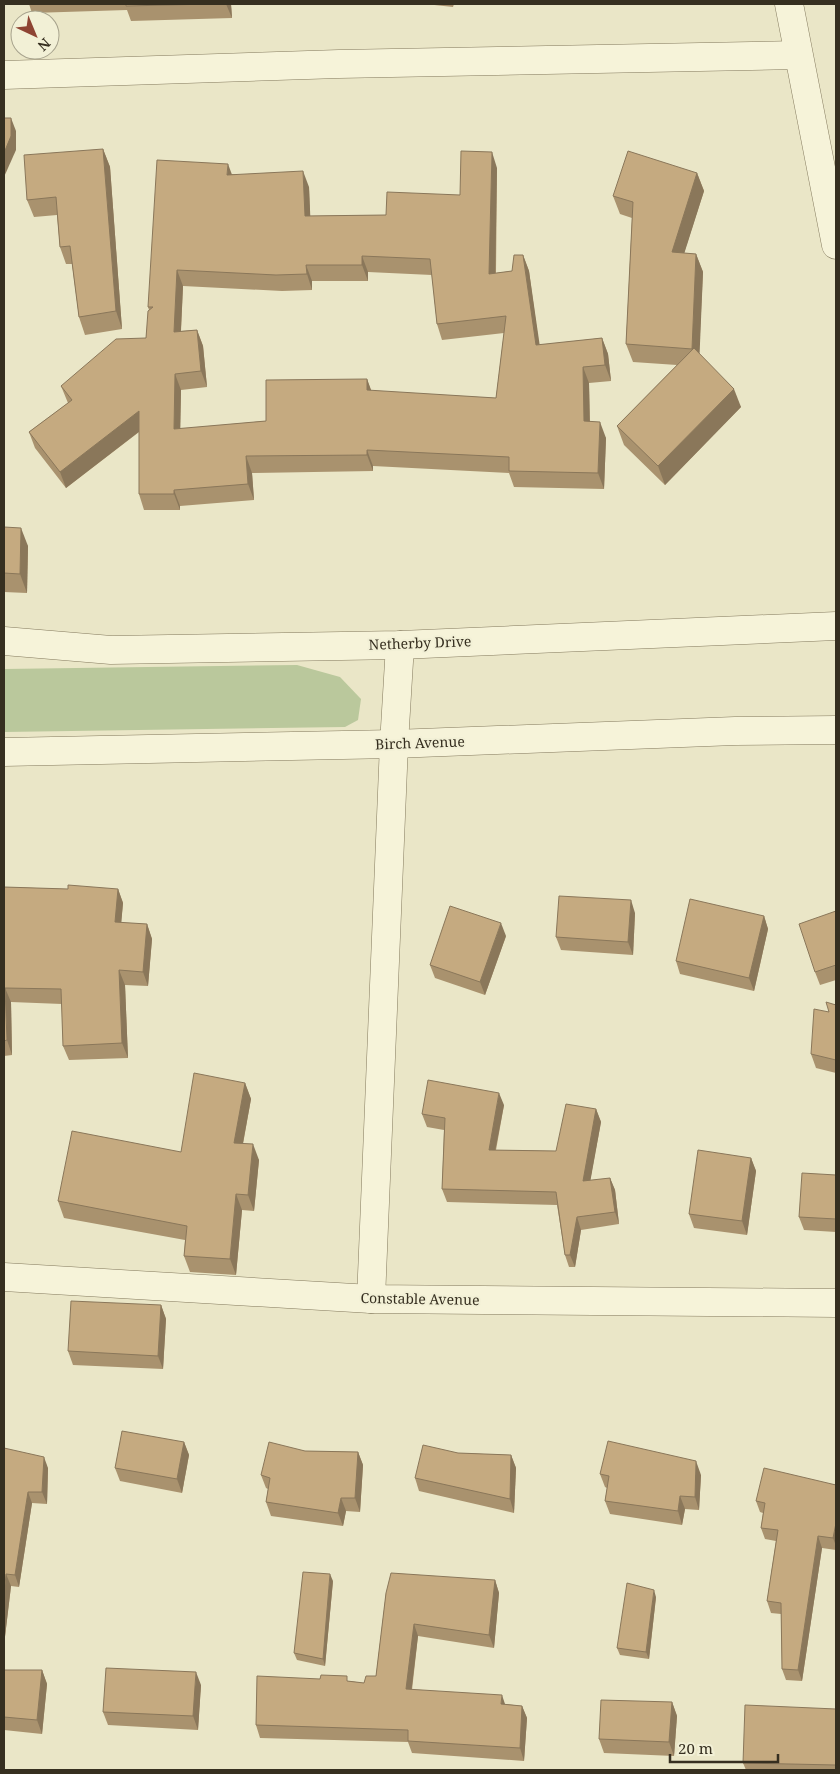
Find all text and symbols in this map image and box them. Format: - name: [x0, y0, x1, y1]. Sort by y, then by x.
- north arrow: [10, 10, 60, 60]
- text: N: [34, 34, 55, 55]
- street label: Netherby Drive: [368, 631, 472, 654]
- street label: Birch Avenue: [375, 731, 465, 754]
- street label: Constable Avenue: [360, 1288, 480, 1309]
- scale bar: [670, 1732, 778, 1764]
- text: 20 m: [678, 1738, 713, 1758]

